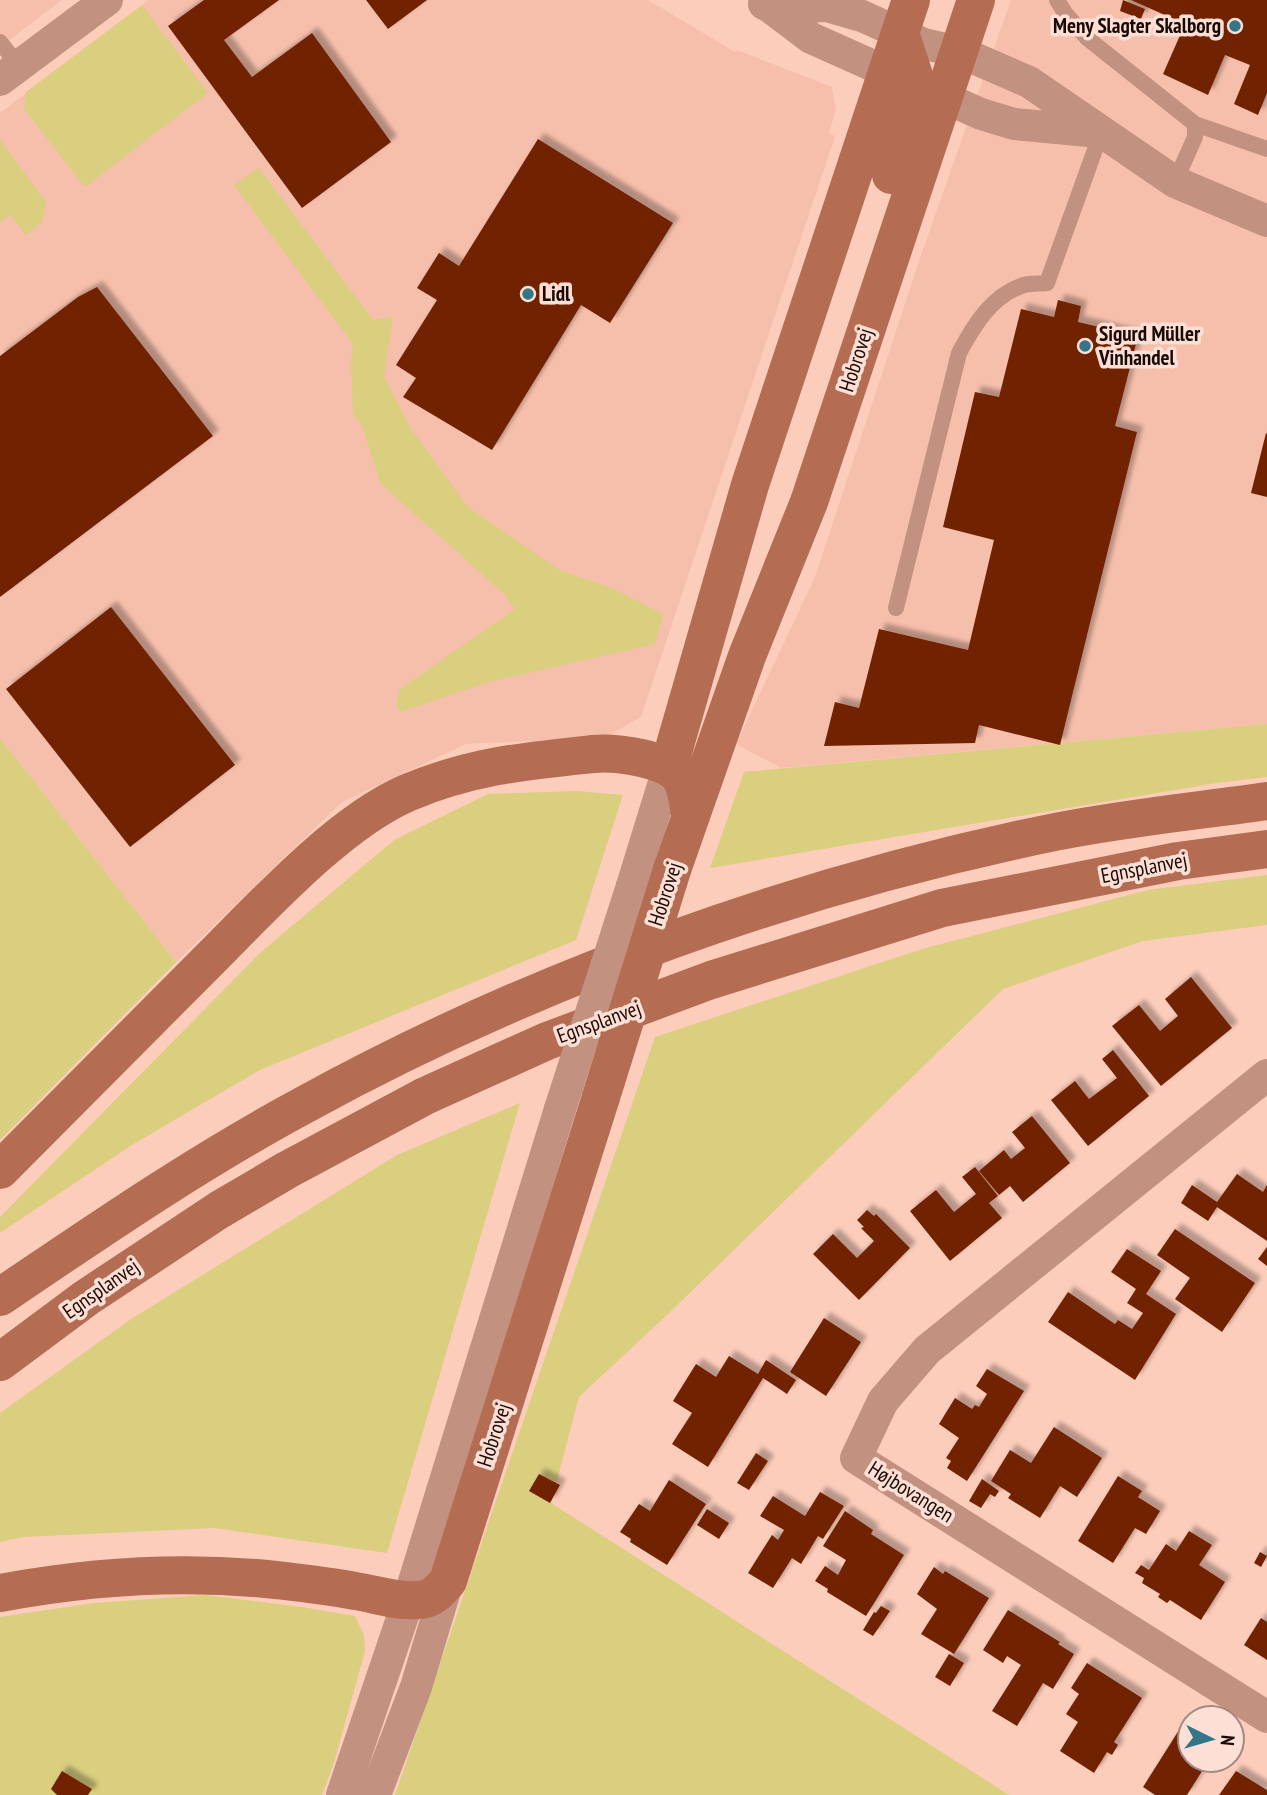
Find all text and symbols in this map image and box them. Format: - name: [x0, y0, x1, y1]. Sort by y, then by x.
- place label: Meny Slagter Skalborg: [1053, 12, 1221, 39]
- marker: Meny Slagter Skalborg: [1227, 18, 1243, 34]
- place label: Lidl: [542, 280, 571, 307]
- marker: Lidl: [520, 286, 536, 302]
- place label: Sigurd Müller Vinhandel: [1098, 320, 1201, 371]
- street label: Hobrovej: [833, 325, 878, 395]
- marker: Sigurd Müller Vinhandel: [1077, 338, 1093, 354]
- street label: Egnsplanvej: [1098, 846, 1189, 889]
- street label: Hobrovej: [642, 859, 687, 929]
- street label: Egnsplanvej: [553, 994, 645, 1049]
- street label: Egnsplanvej: [57, 1252, 144, 1325]
- street label: Hobrovej: [471, 1400, 516, 1470]
- street label: Højbovangen: [864, 1455, 959, 1528]
- north arrow: [1176, 1704, 1246, 1774]
- text: N: [1216, 1734, 1240, 1747]

